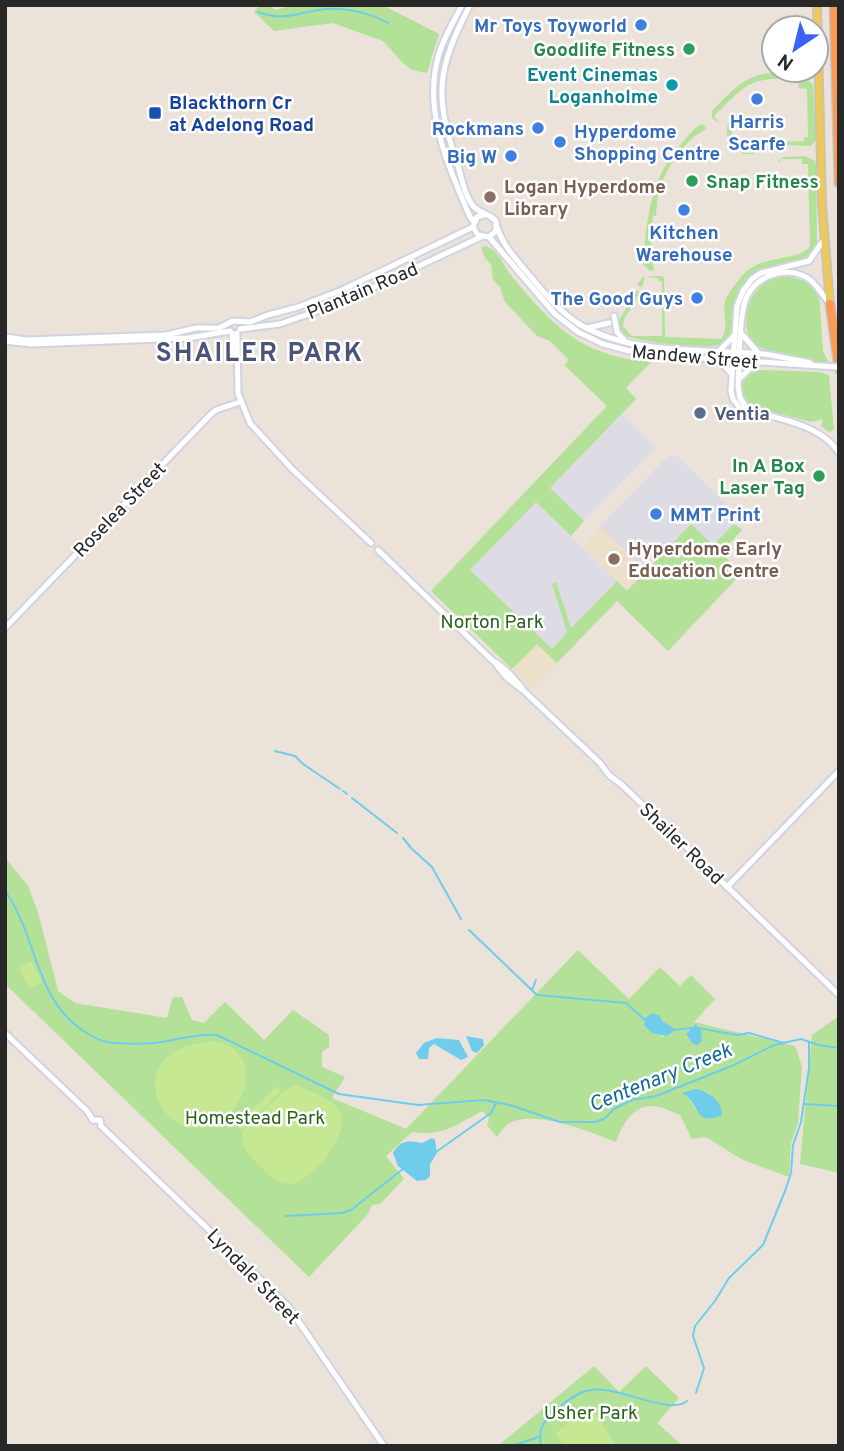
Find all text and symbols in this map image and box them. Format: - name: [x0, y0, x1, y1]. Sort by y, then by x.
- north arrow: [760, 14, 830, 84]
- place label: Mr Toys Toyworld: [474, 15, 627, 39]
- marker: Mr Toys Toyworld: [633, 17, 649, 33]
- place label: Goodlife Fitness: [533, 39, 675, 63]
- marker: Goodlife Fitness: [681, 41, 697, 57]
- text: N: [774, 48, 799, 75]
- place label: Event Cinemas Loganholme: [527, 64, 658, 110]
- marker: Event Cinemas Loganholme: [664, 77, 680, 93]
- marker: Harris Scarfe: [749, 91, 765, 107]
- place label: Blackthorn Cr at Adelong Road: [169, 92, 314, 138]
- marker: Blackthorn Cr at Adelong Road: [147, 105, 163, 121]
- place label: Harris Scarfe: [728, 111, 786, 157]
- place label: Rockmans: [432, 118, 524, 142]
- marker: Rockmans: [530, 120, 546, 136]
- place label: Hyperdome Shopping Centre: [574, 121, 720, 167]
- marker: Hyperdome Shopping Centre: [552, 134, 568, 150]
- place label: Big W: [447, 146, 497, 170]
- marker: Big W: [503, 148, 519, 164]
- place label: Snap Fitness: [706, 171, 819, 195]
- marker: Snap Fitness: [684, 173, 700, 189]
- place label: Logan Hyperdome Library: [504, 176, 666, 222]
- marker: Logan Hyperdome Library: [482, 189, 498, 205]
- marker: Kitchen Warehouse: [676, 202, 692, 218]
- place label: Kitchen Warehouse: [635, 222, 733, 268]
- street label: Plantain Road: [304, 258, 422, 326]
- place label: The Good Guys: [550, 288, 683, 312]
- marker: The Good Guys: [689, 290, 705, 306]
- district label: SHAILER PARK: [156, 338, 364, 371]
- street label: Mandew Street: [631, 341, 759, 375]
- place label: Ventia: [714, 403, 770, 427]
- marker: Ventia: [692, 405, 708, 421]
- place label: In A Box Laser Tag: [719, 455, 805, 501]
- street label: Roselea Street: [69, 458, 172, 563]
- marker: In A Box Laser Tag: [811, 468, 827, 484]
- place label: MMT Print: [670, 504, 761, 528]
- marker: MMT Print: [648, 506, 664, 522]
- place label: Hyperdome Early Education Centre: [628, 538, 782, 584]
- marker: Hyperdome Early Education Centre: [606, 551, 622, 567]
- park label: Norton Park: [440, 611, 544, 635]
- street label: Shailer Road: [633, 798, 728, 891]
- water label: Centenary Creek: [585, 1037, 736, 1119]
- park label: Homestead Park: [185, 1107, 325, 1131]
- street label: Lyndale Street: [201, 1225, 304, 1330]
- park label: Usher Park: [544, 1402, 638, 1426]

